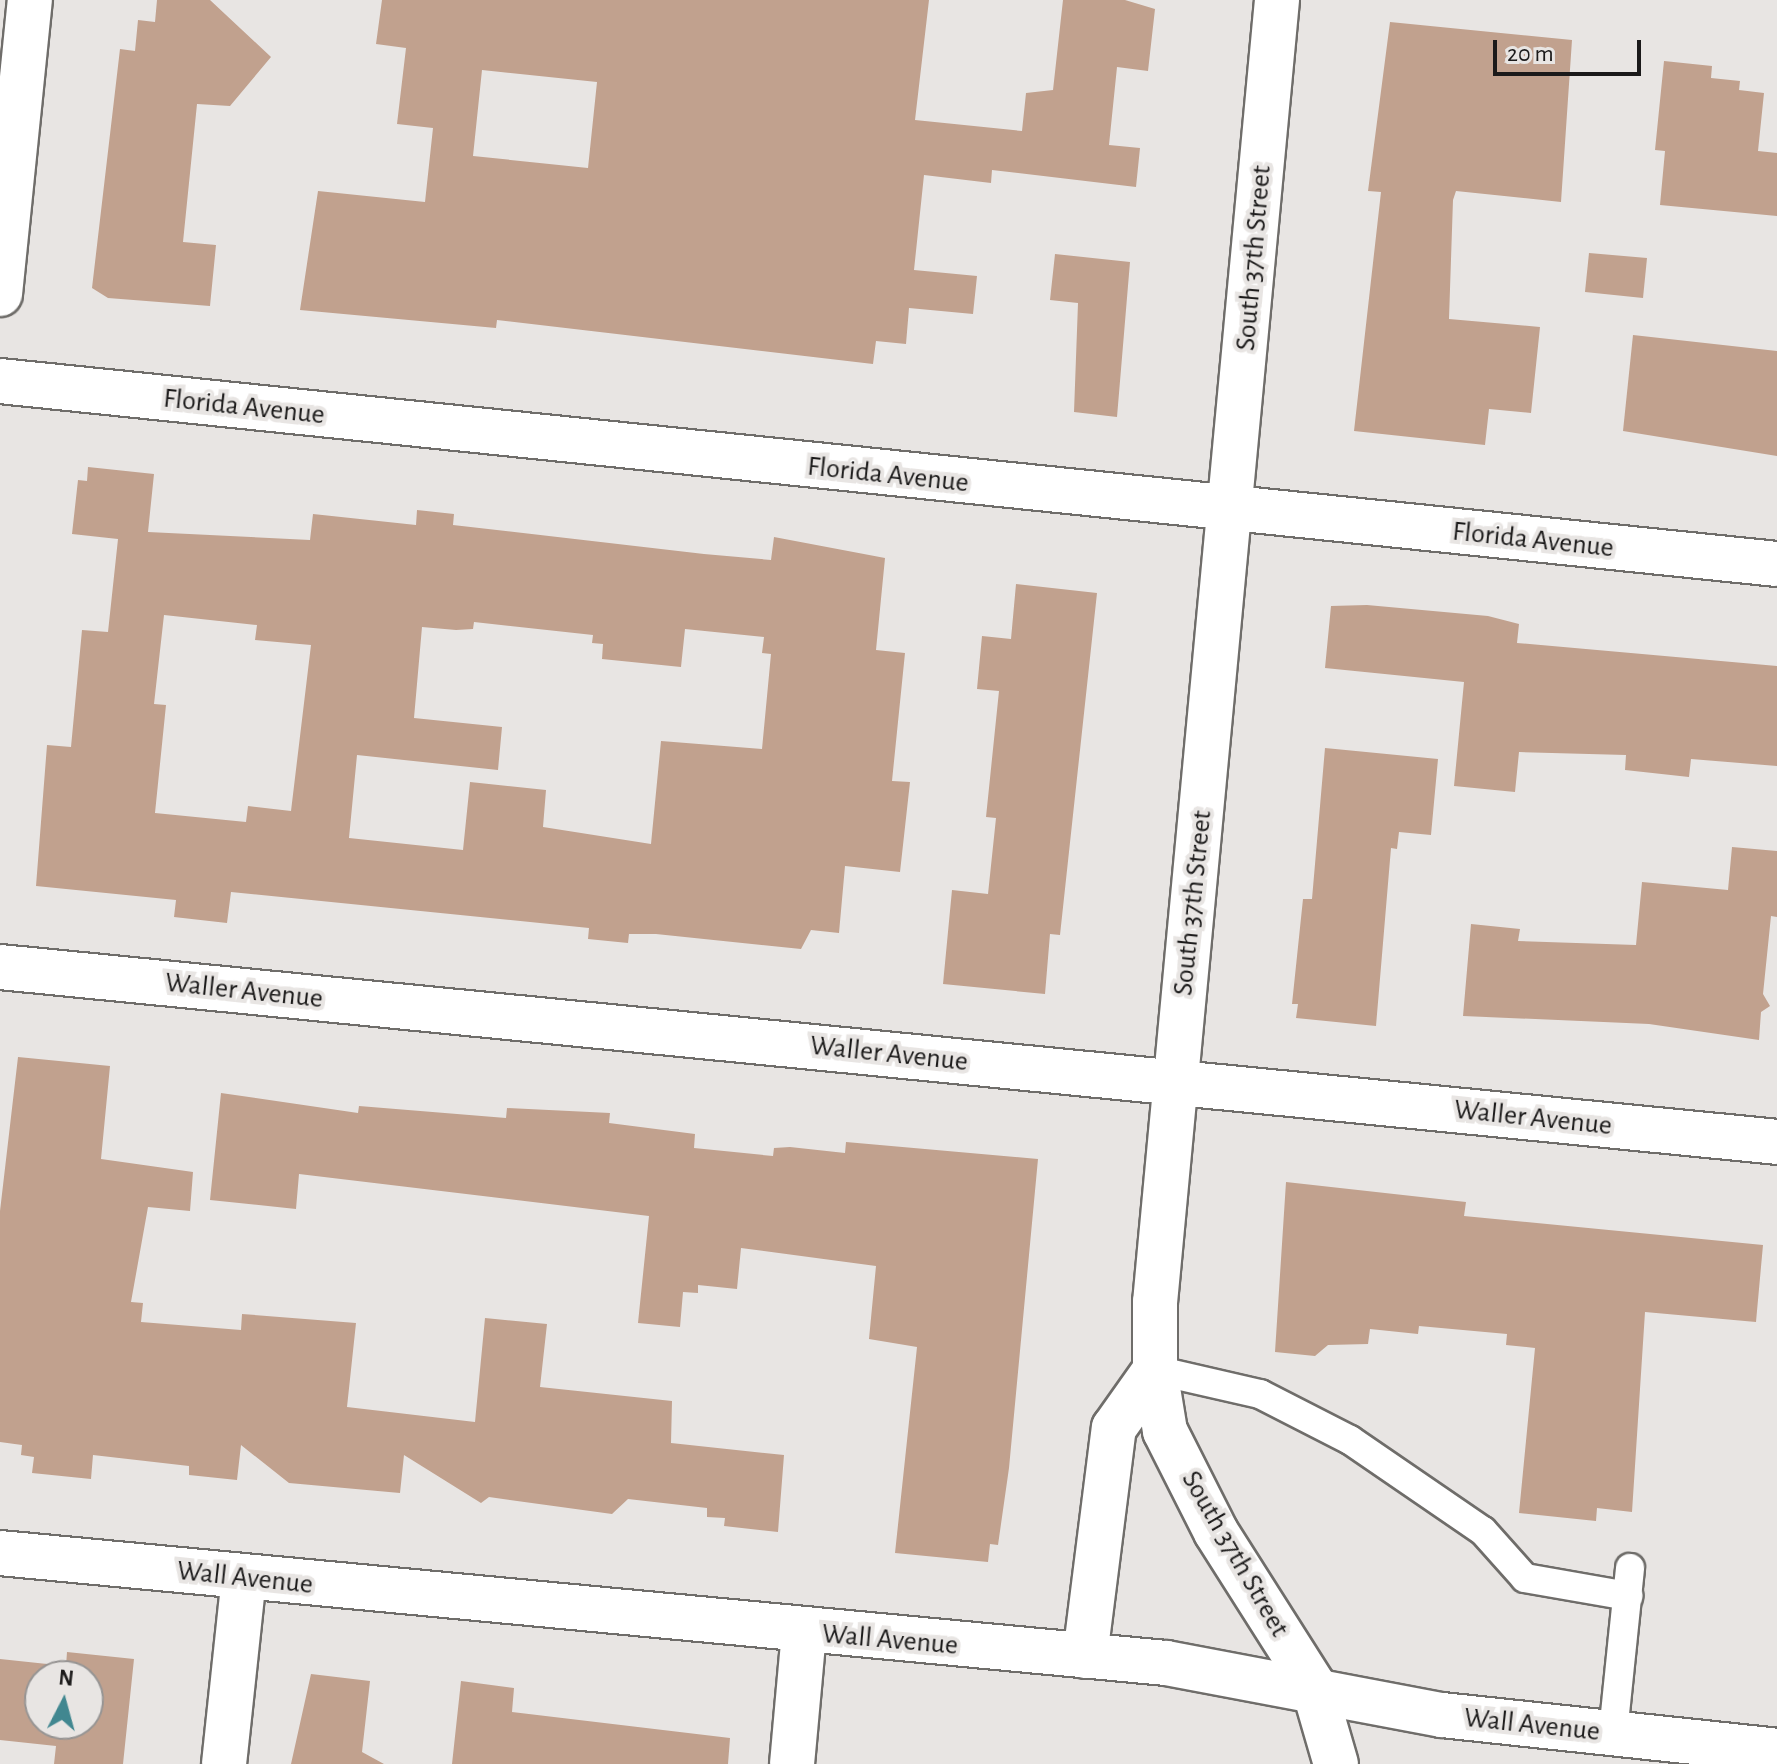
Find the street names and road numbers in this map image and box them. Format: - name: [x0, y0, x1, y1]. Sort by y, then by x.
- street label: South 37th Street: [1229, 164, 1279, 352]
- street label: Florida Avenue: [162, 382, 326, 432]
- street label: Florida Avenue: [806, 450, 970, 500]
- street label: Florida Avenue: [1451, 515, 1615, 565]
- street label: South 37th Street: [1167, 809, 1219, 997]
- street label: Waller Avenue: [163, 966, 325, 1016]
- street label: Waller Avenue: [808, 1029, 970, 1079]
- street label: Waller Avenue: [1452, 1093, 1614, 1143]
- street label: South 37th Street: [1174, 1465, 1296, 1643]
- street label: Wall Avenue: [175, 1554, 315, 1602]
- street label: Wall Avenue: [821, 1617, 959, 1663]
- street label: Wall Avenue: [1462, 1701, 1602, 1749]

